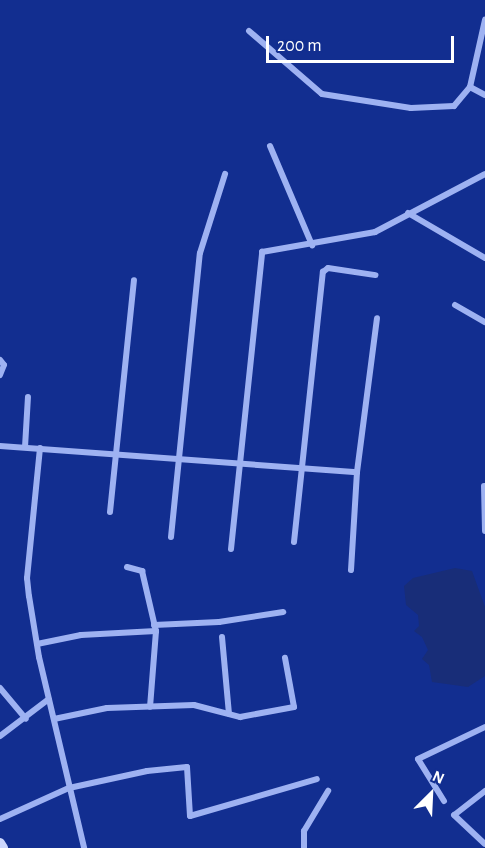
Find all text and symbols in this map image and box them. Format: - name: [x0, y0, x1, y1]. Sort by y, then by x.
- scale bar: [269, 24, 456, 62]
- text: 200 m: [277, 37, 322, 55]
- north arrow: [401, 764, 461, 824]
- text: N: [430, 768, 447, 787]

